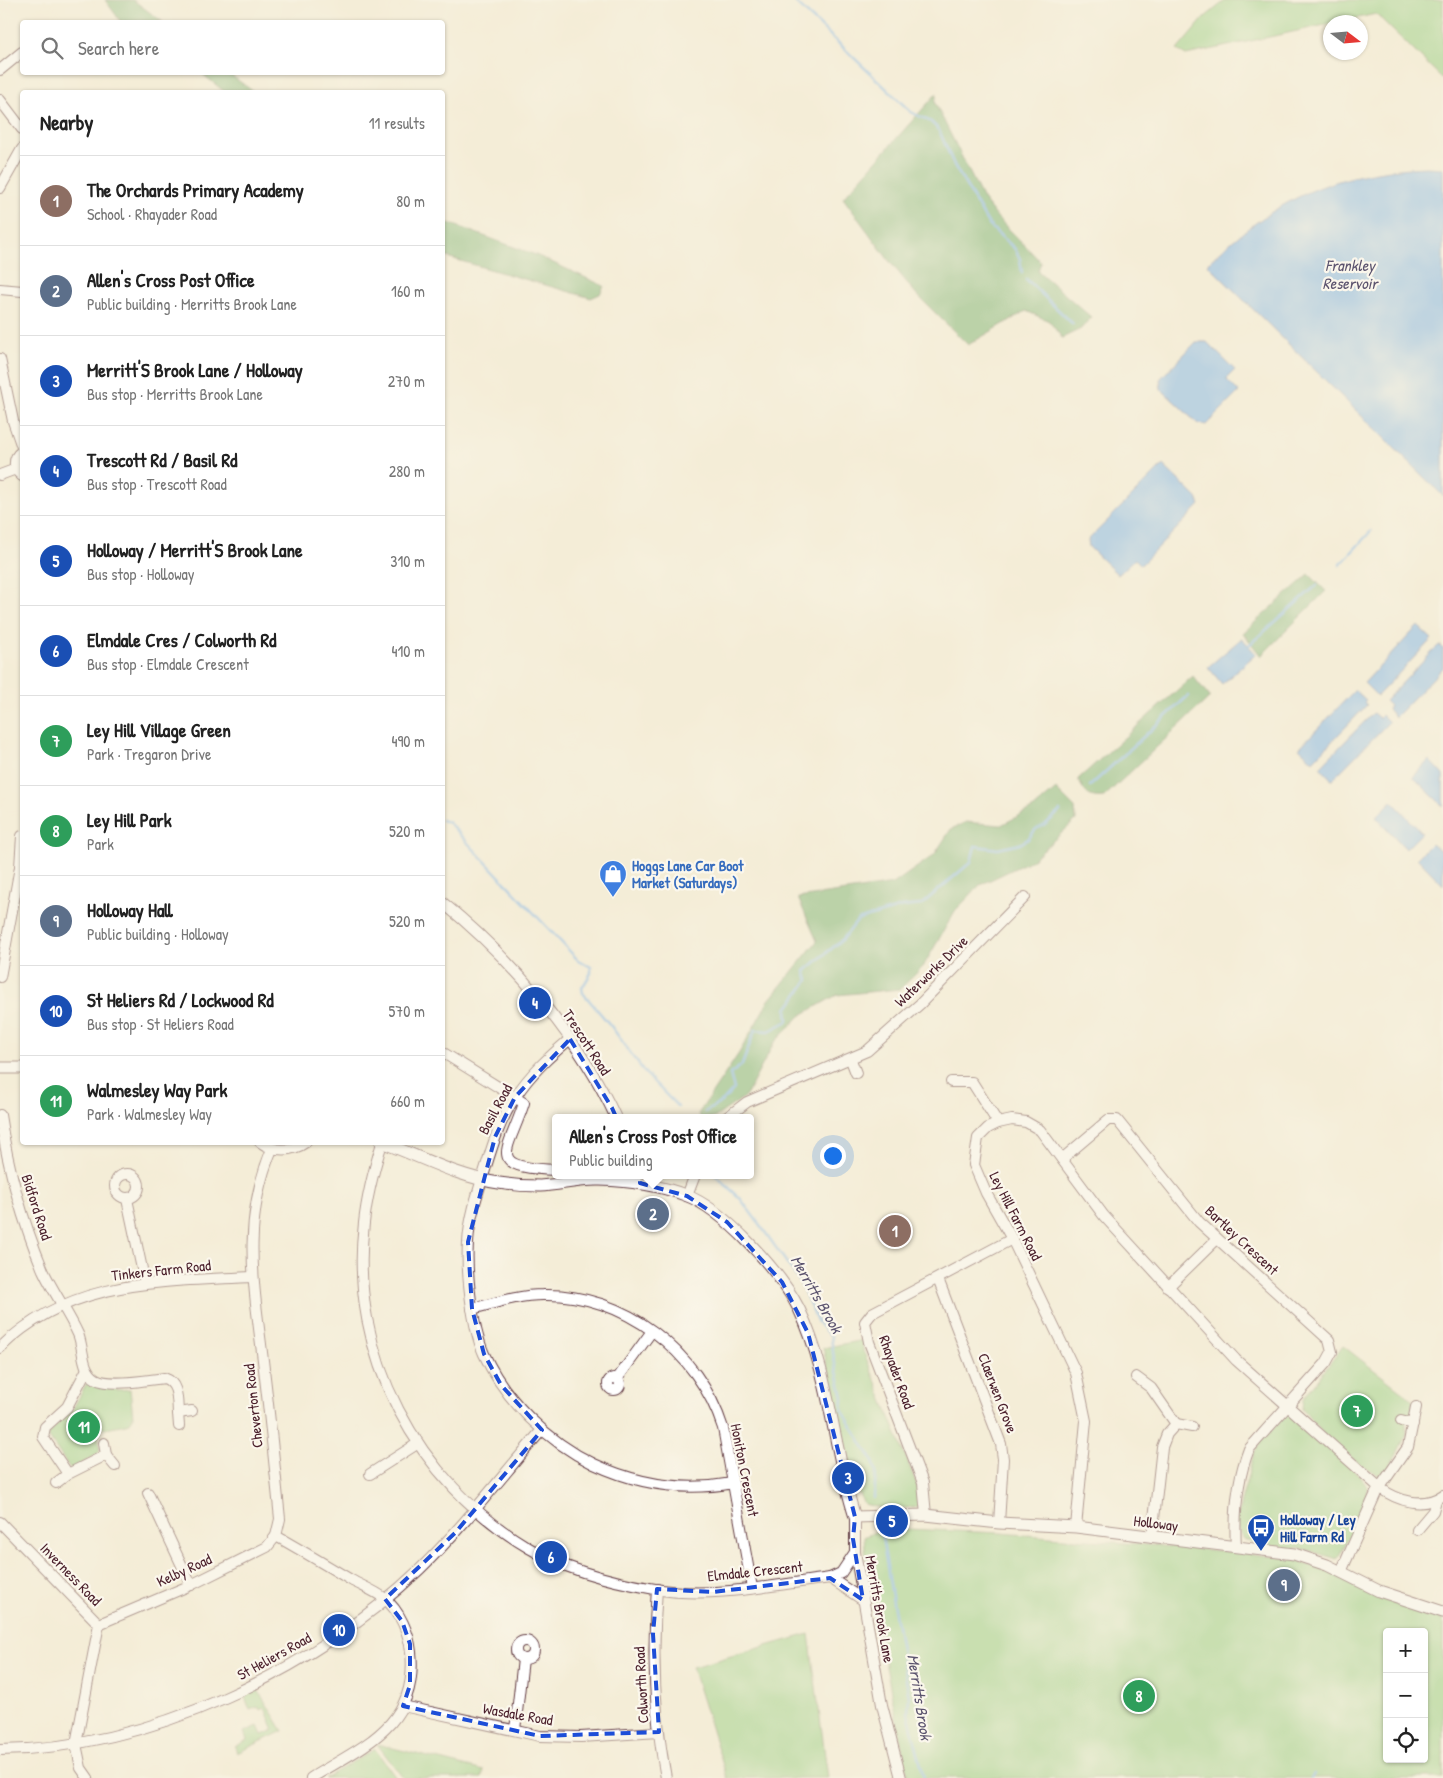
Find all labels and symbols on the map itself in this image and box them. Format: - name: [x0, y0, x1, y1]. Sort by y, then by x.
- north arrow: [1323, 15, 1368, 60]
- water label: Frankley Reservoir: [1323, 254, 1379, 294]
- place label: Hoggs Lane Car Boot Market (Saturdays): [632, 855, 744, 894]
- shop icon: Hoggs Lane Car Boot Market (Saturdays): [598, 859, 628, 898]
- street label: Waterworks Drive: [890, 931, 972, 1011]
- pin: 4: [519, 984, 551, 1022]
- street label: Trescott Road: [558, 1005, 616, 1079]
- street label: Basil Road: [473, 1080, 517, 1138]
- your location: [820, 1143, 846, 1169]
- street label: Ley Hill Farm Road: [985, 1168, 1047, 1264]
- street label: Bidford Road: [17, 1171, 58, 1243]
- pin: 2: [637, 1195, 669, 1233]
- street label: Bartley Crescent: [1201, 1200, 1284, 1280]
- pin: 1: [879, 1212, 911, 1250]
- water label: Merritts Brook: [786, 1251, 849, 1338]
- street label: Tinkers Farm Road: [110, 1254, 212, 1286]
- street label: Rhayader Road: [874, 1332, 920, 1412]
- street label: Claerwen Grove: [973, 1350, 1023, 1436]
- street label: Cheverton Road: [238, 1363, 268, 1449]
- pin: 7: [1341, 1392, 1373, 1430]
- pin: 11: [68, 1408, 100, 1446]
- street label: Honiton Crescent: [726, 1422, 764, 1519]
- pin: 3: [832, 1459, 864, 1497]
- pin: 5: [876, 1502, 908, 1540]
- place label: Holloway / Ley Hill Farm Rd: [1280, 1509, 1357, 1547]
- street label: Holloway: [1133, 1510, 1179, 1536]
- bus stop icon: Holloway / Ley Hill Farm Rd: [1246, 1513, 1276, 1552]
- street label: Inverness Road: [36, 1538, 107, 1610]
- pin: 6: [535, 1538, 567, 1576]
- street label: Kelby Road: [153, 1548, 215, 1592]
- street label: Merritts Brook Lane: [860, 1554, 900, 1664]
- street label: Elmdale Crescent: [706, 1555, 804, 1586]
- pin: 9: [1268, 1566, 1300, 1604]
- pin: 10: [323, 1611, 355, 1649]
- street label: St Heliers Road: [233, 1627, 315, 1685]
- street label: Colworth Road: [629, 1646, 653, 1724]
- water label: Merritts Brook: [902, 1653, 938, 1743]
- pin: 8: [1123, 1677, 1155, 1715]
- street label: Wasdale Road: [481, 1698, 555, 1730]

